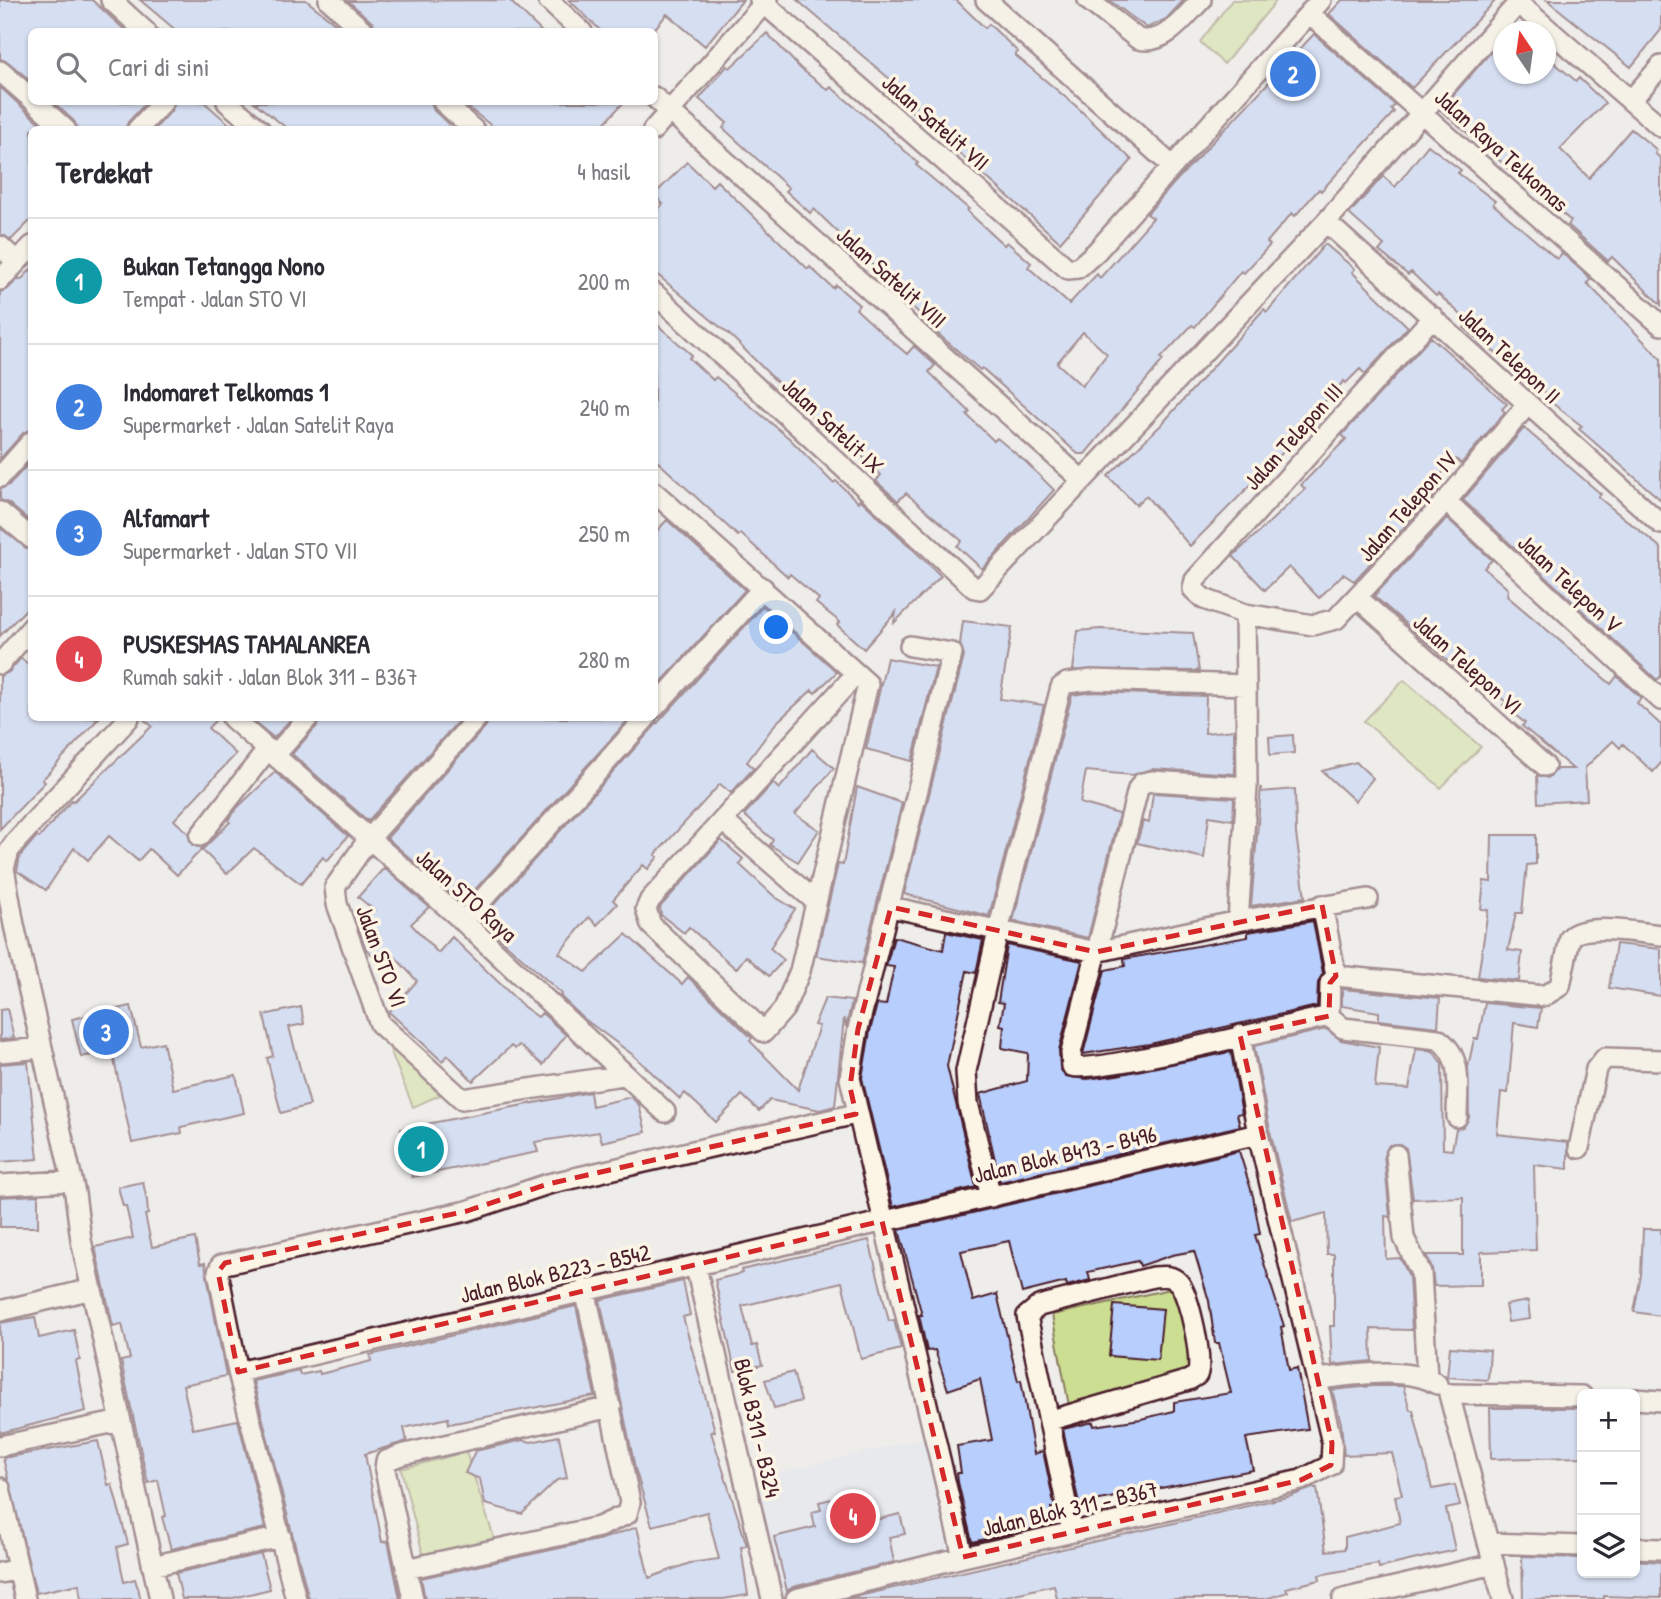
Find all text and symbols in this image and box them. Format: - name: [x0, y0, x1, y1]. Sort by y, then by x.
- north arrow: [1493, 21, 1556, 84]
- search box: [28, 28, 658, 105]
- icon: search: [52, 48, 90, 86]
- pin: 2: [1270, 48, 1316, 100]
- text: Cari di sini: [108, 49, 210, 84]
- street label: Jalan Satelit VII: [876, 67, 996, 177]
- street label: Jalan Raya Telkomas: [1428, 82, 1576, 219]
- text: Terdekat: [56, 152, 152, 192]
- text: 4 hasil: [577, 156, 630, 187]
- street label: Jalan Satelit VIII: [830, 219, 954, 335]
- text: Bukan Tetangga Nono: [123, 248, 325, 283]
- text: 1: [75, 266, 83, 297]
- text: 200 m: [578, 266, 630, 297]
- text: Tempat · Jalan STO VI: [123, 283, 307, 314]
- street label: Jalan Telepon II: [1452, 300, 1568, 410]
- street label: Jalan Satelit IX: [775, 370, 891, 480]
- text: Indomaret Telkomas 1: [123, 374, 329, 409]
- street label: Jalan Telepon III: [1236, 376, 1350, 496]
- text: 2: [74, 392, 84, 423]
- text: 240 m: [579, 392, 630, 423]
- text: Supermarket · Jalan Satelit Raya: [123, 409, 394, 440]
- street label: Jalan Telepon IV: [1350, 444, 1464, 568]
- text: Alfamart: [123, 500, 209, 535]
- text: 3: [74, 518, 84, 549]
- text: 250 m: [578, 518, 630, 549]
- street label: Jalan Telepon V: [1511, 527, 1629, 639]
- text: Supermarket · Jalan STO VII: [123, 535, 357, 566]
- street label: Jalan Telepon VI: [1407, 607, 1529, 721]
- your location: [759, 610, 793, 644]
- text: PUSKESMAS TAMALANREA: [123, 626, 370, 661]
- text: 4: [75, 644, 83, 675]
- text: 280 m: [578, 644, 630, 675]
- text: Rumah sakit · Jalan Blok 311 - B367: [123, 661, 418, 692]
- street label: Jalan STO Raya: [410, 841, 524, 949]
- street label: Jalan STO VI: [349, 901, 415, 1011]
- pin: 3: [83, 1006, 129, 1058]
- street label: Jalan Blok B413 - B496: [970, 1118, 1160, 1190]
- pin: 1: [398, 1123, 444, 1175]
- street label: Jalan Blok B223 - B542: [457, 1236, 653, 1310]
- street label: Blok B311 - B324: [727, 1355, 789, 1501]
- map controls: [1577, 1389, 1640, 1578]
- button: +: [1577, 1389, 1640, 1452]
- button: −: [1577, 1452, 1640, 1515]
- street label: Jalan Blok 311 - B367: [979, 1473, 1161, 1543]
- pin: 4: [830, 1490, 876, 1542]
- button: layers: [1577, 1515, 1640, 1578]

